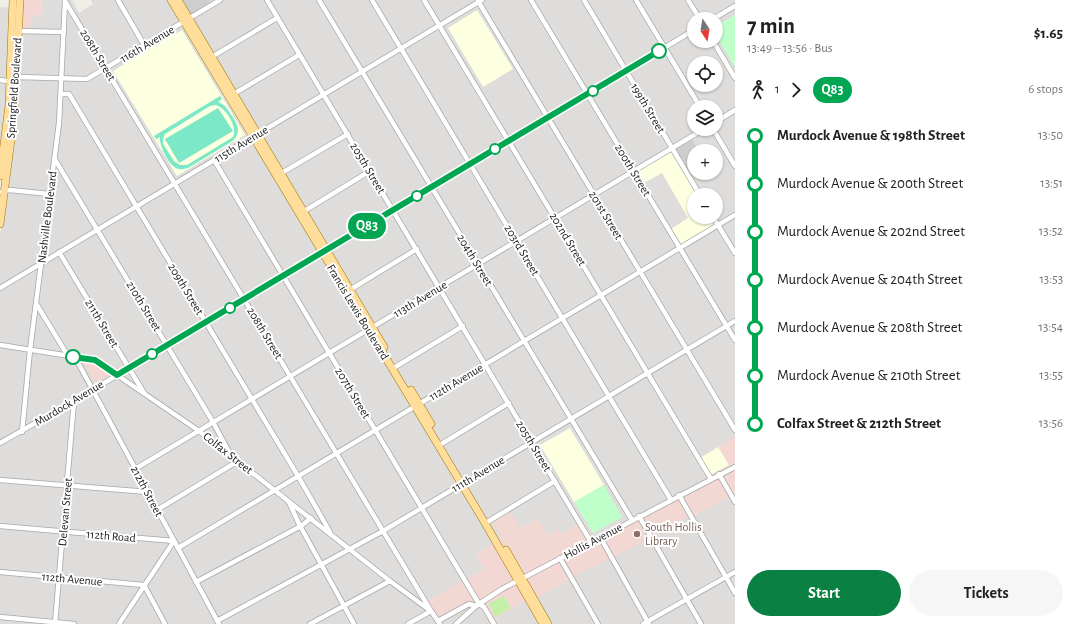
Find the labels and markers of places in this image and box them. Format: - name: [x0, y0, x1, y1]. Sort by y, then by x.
- unlabelled marker: [651, 43, 667, 59]
- unlabelled marker: [587, 85, 599, 97]
- unlabelled marker: [489, 143, 501, 155]
- unlabelled marker: [411, 190, 423, 202]
- unlabelled marker: [224, 302, 236, 314]
- unlabelled marker: [146, 348, 158, 360]
- unlabelled marker: [65, 349, 81, 365]
- place label: South Hollis Library: [645, 521, 702, 548]
- marker: South Hollis Library: [632, 529, 642, 539]

